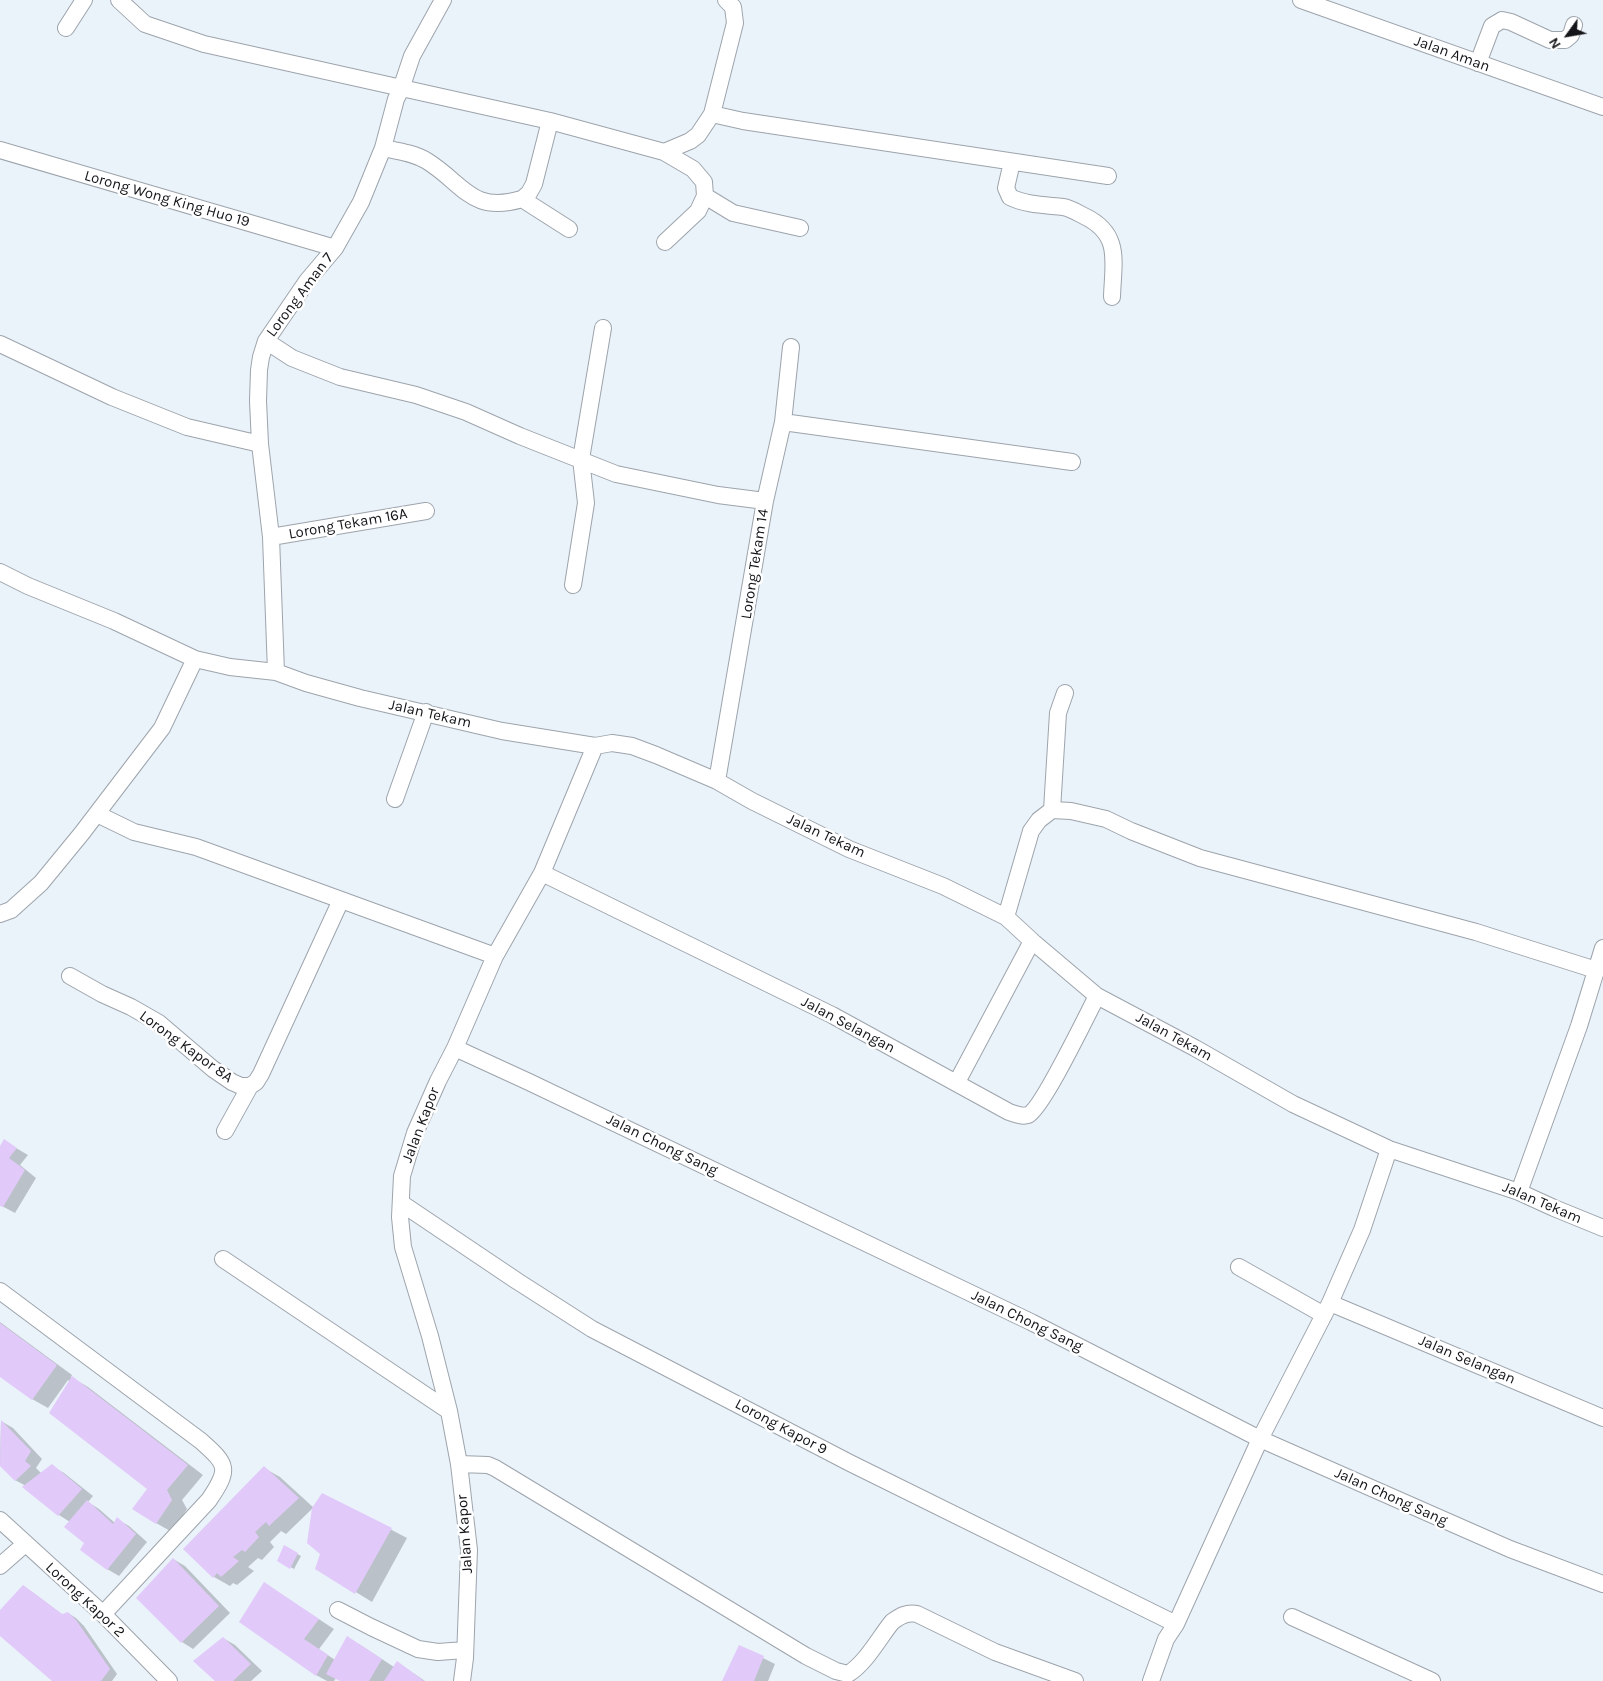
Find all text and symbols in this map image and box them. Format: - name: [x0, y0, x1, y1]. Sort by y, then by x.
- north arrow: [1543, 10, 1593, 60]
- street label: Jalan Aman: [1412, 32, 1492, 76]
- text: N: [1545, 34, 1565, 52]
- street label: Lorong Wong King Huo 19: [82, 167, 252, 231]
- street label: Lorong Aman 7: [263, 249, 337, 341]
- street label: Lorong Tekam 16A: [287, 505, 409, 543]
- street label: Lorong Tekam 14: [737, 507, 773, 621]
- street label: Jalan Tekam: [387, 696, 473, 732]
- street label: Jalan Tekam: [784, 810, 868, 862]
- street label: Jalan Selangan: [798, 993, 898, 1057]
- street label: Lorong Kapor 8A: [136, 1007, 236, 1087]
- street label: Jalan Tekam: [1133, 1009, 1215, 1065]
- street label: Jalan Kapor: [398, 1085, 444, 1165]
- street label: Jalan Chong Sang: [603, 1110, 721, 1180]
- street label: Jalan Tekam: [1500, 1178, 1584, 1228]
- street label: Jalan Chong Sang: [968, 1286, 1086, 1356]
- street label: Jalan Selangan: [1416, 1332, 1518, 1388]
- street label: Lorong Kapor 9: [732, 1395, 830, 1459]
- street label: Jalan Chong Sang: [1332, 1464, 1450, 1530]
- street label: Jalan Kapor: [453, 1494, 477, 1574]
- street label: Lorong Kapor 2: [42, 1559, 128, 1641]

